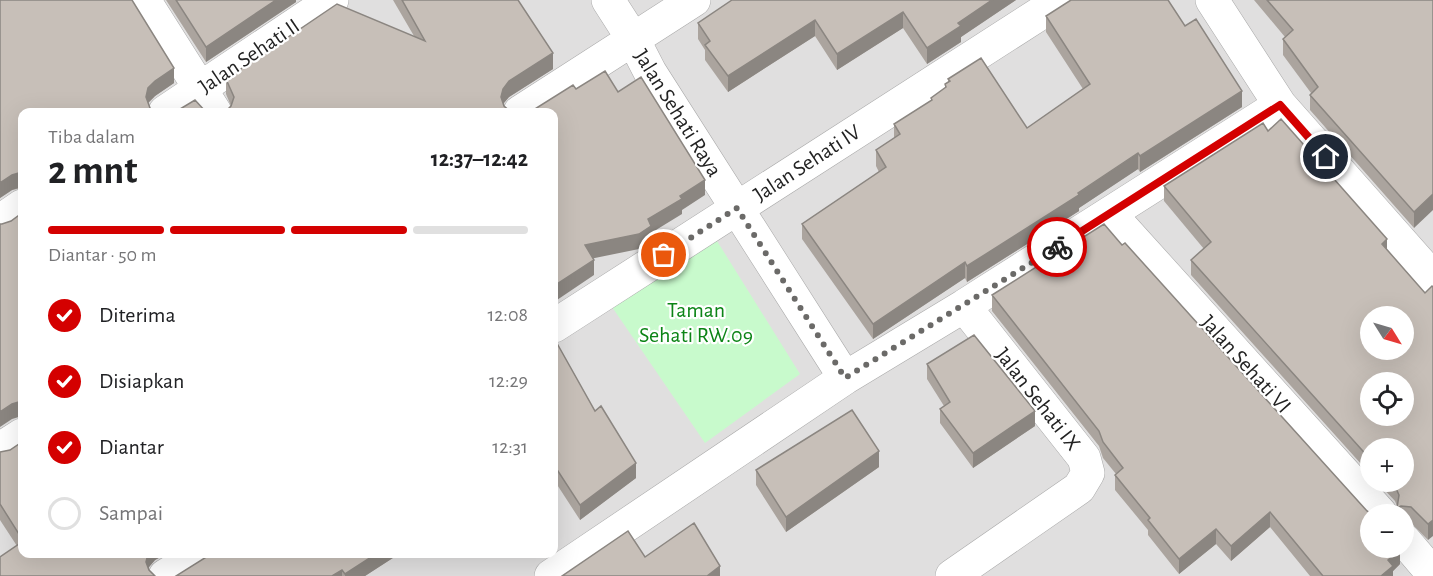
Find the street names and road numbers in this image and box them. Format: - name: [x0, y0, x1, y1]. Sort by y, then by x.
- street label: Jalan Sehati II: [195, 14, 303, 98]
- street label: Jalan Sehati Raya: [630, 46, 726, 180]
- street label: Jalan Sehati IV: [750, 120, 865, 206]
- street label: Jalan Sehati VI: [1197, 311, 1295, 417]
- street label: Jalan Sehati IX: [991, 344, 1085, 454]

